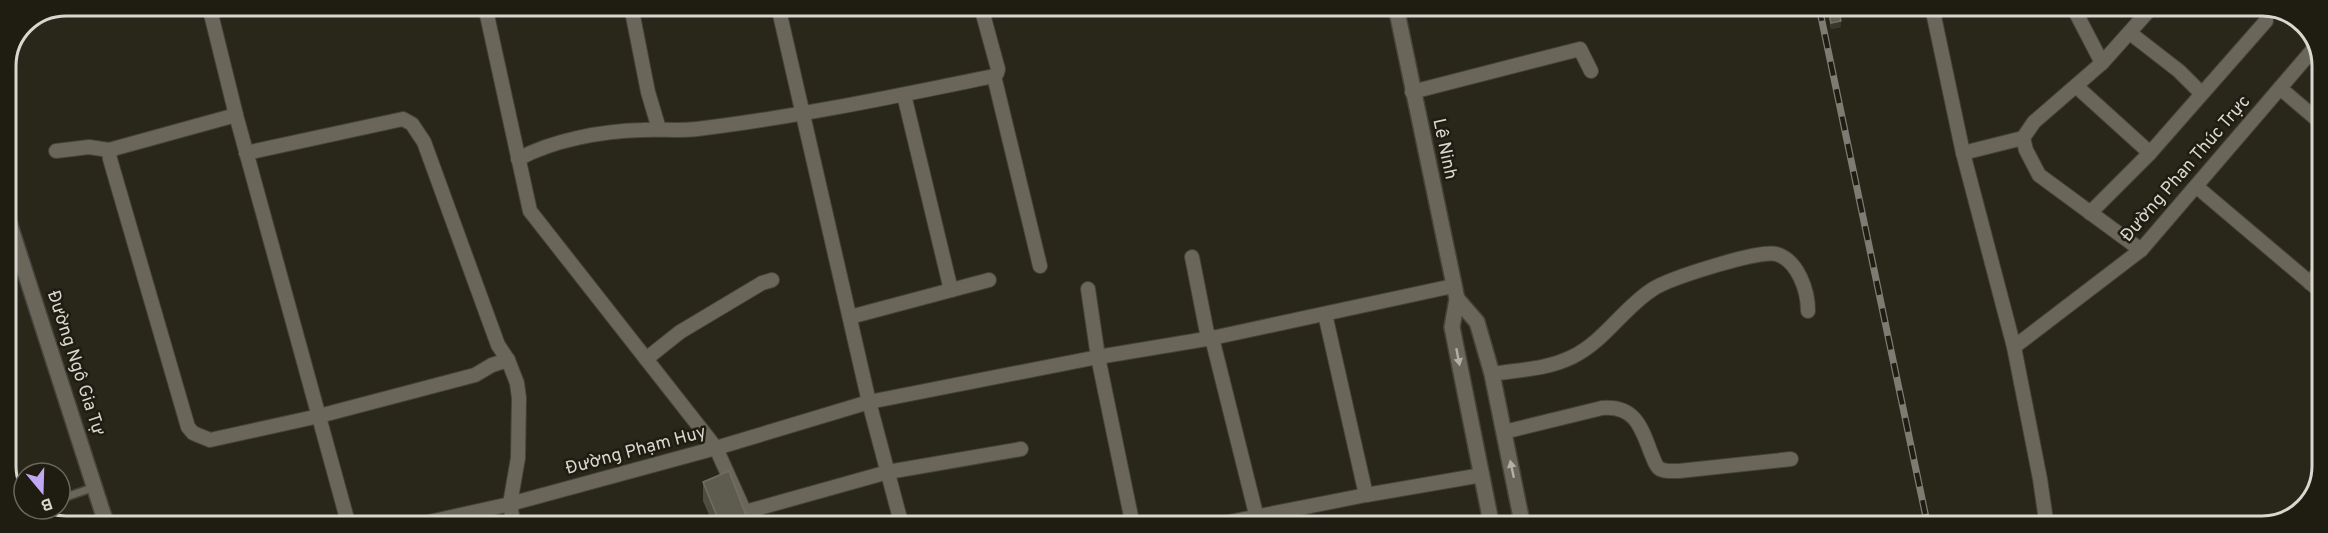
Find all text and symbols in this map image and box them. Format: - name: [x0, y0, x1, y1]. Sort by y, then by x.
- street label: Đường Phan Thúc Trực: [2116, 91, 2256, 247]
- street label: Lê Ninh: [1426, 117, 1462, 181]
- street label: Đường Ngô Gia Tự: [41, 288, 109, 439]
- one-way arrow: [1454, 347, 1463, 366]
- street label: Đường Phạm Huy: [563, 421, 709, 481]
- one-way arrow: [1506, 460, 1516, 479]
- north arrow: [12, 461, 72, 521]
- text: B: [38, 492, 55, 515]

